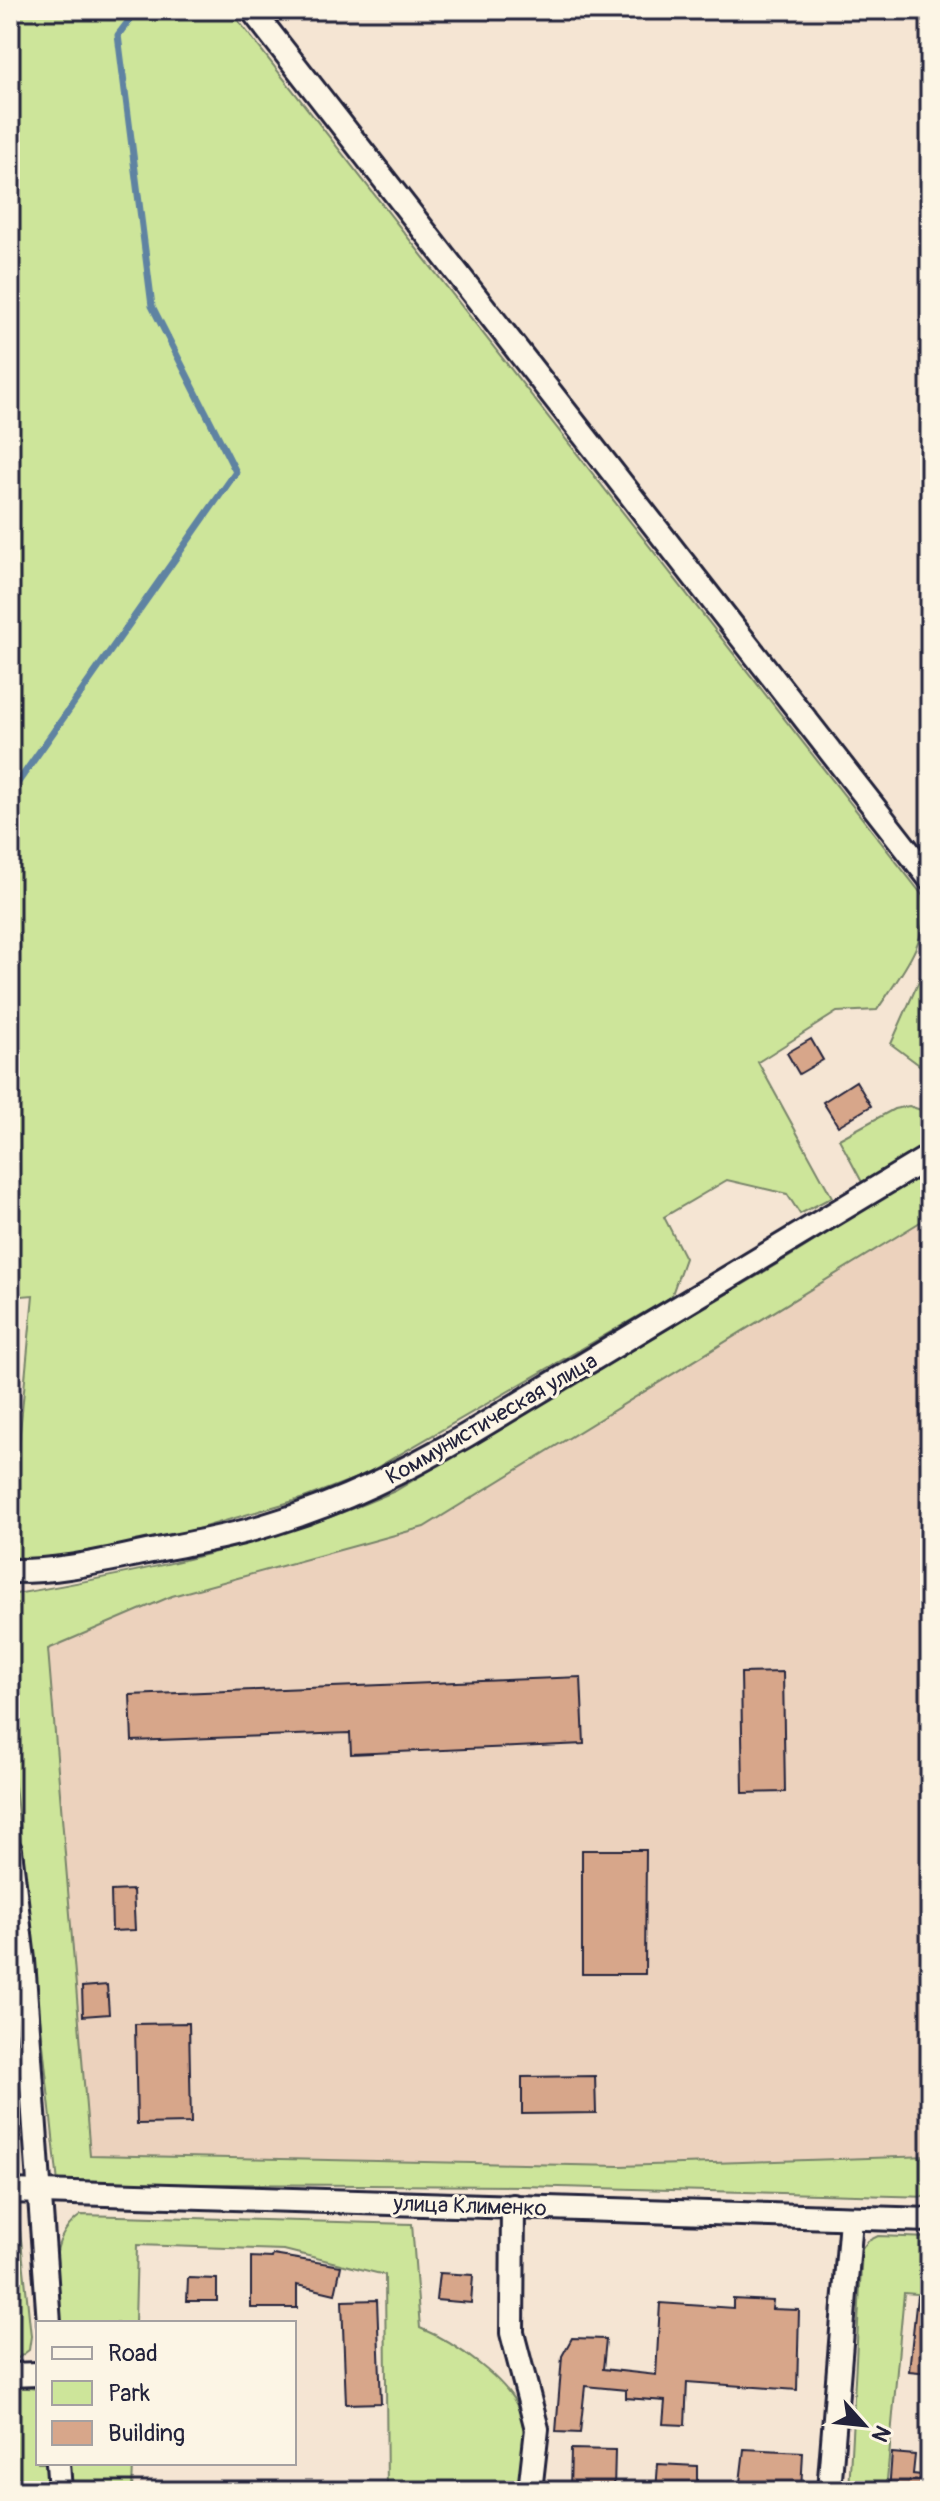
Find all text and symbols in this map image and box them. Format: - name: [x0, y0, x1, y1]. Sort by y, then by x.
- street label: Коммунистическая улица: [381, 1347, 602, 1491]
- street label: улица Клименко: [392, 2189, 547, 2223]
- legend: [36, 2321, 296, 2465]
- text: Road: [108, 2339, 158, 2368]
- text: Park: [108, 2379, 150, 2408]
- north arrow: [824, 2385, 904, 2465]
- text: Building: [108, 2419, 185, 2448]
- text: N: [865, 2421, 897, 2447]

